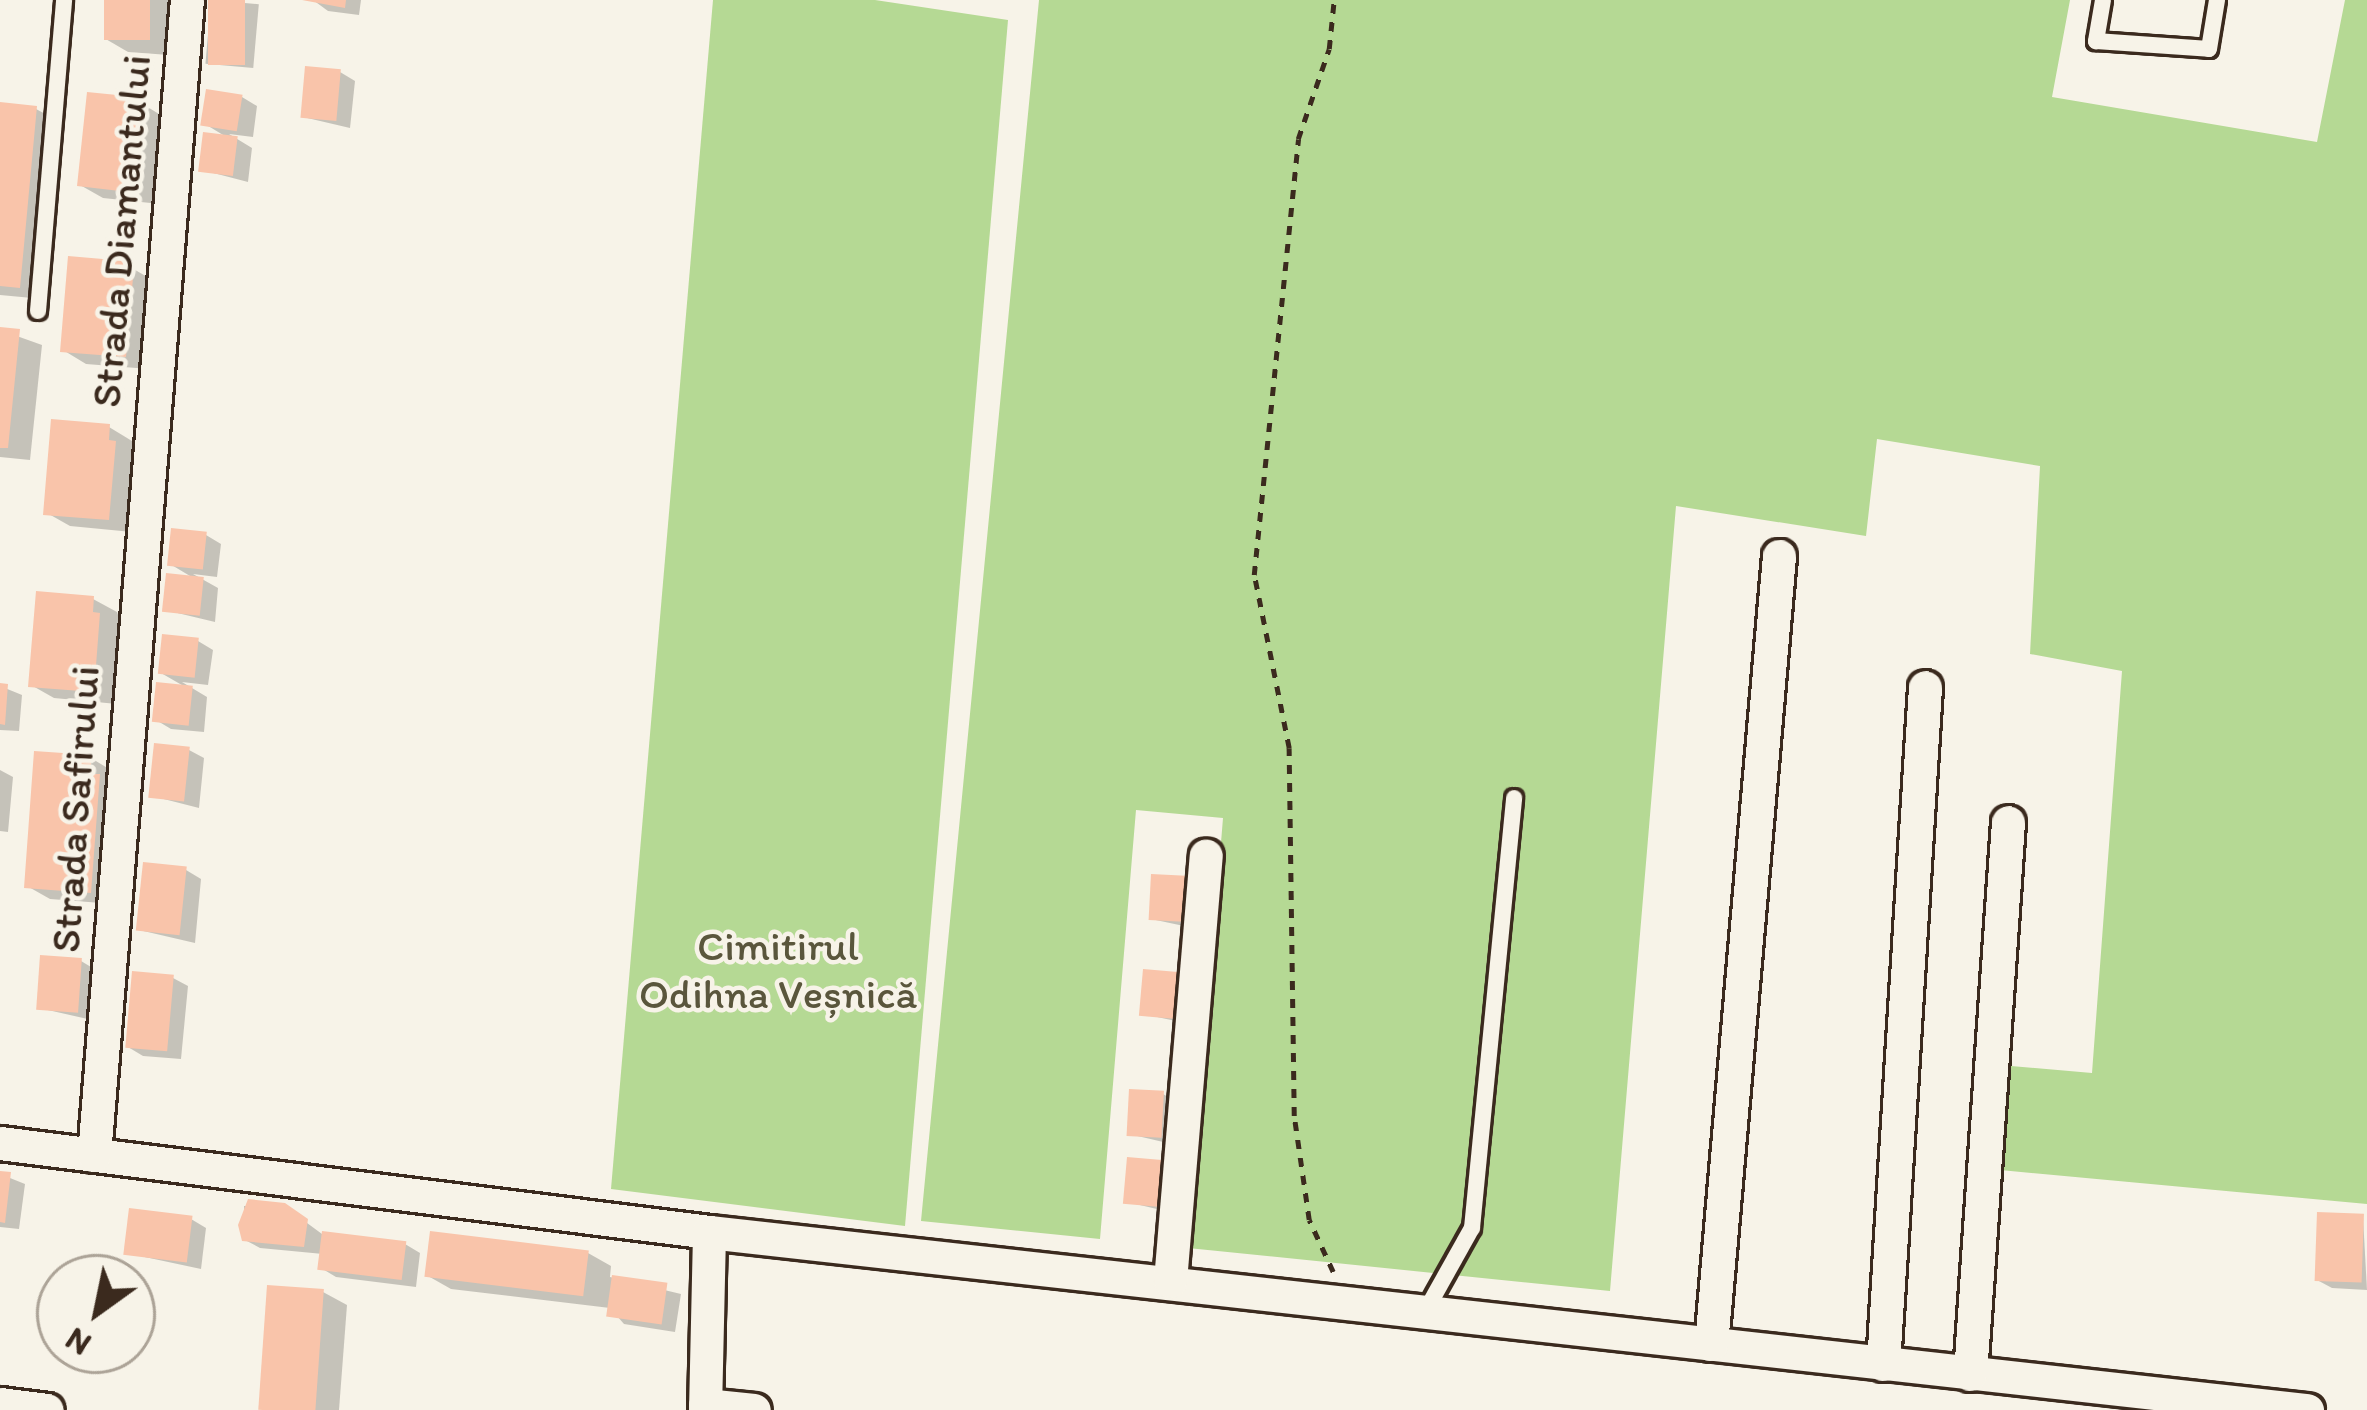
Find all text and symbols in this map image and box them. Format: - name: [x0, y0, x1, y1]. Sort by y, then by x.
- street label: Strada Diamantului: [80, 53, 162, 409]
- street label: Strada Safirului: [40, 664, 110, 954]
- park label: Cimitirul Odihna Veșnică: [640, 921, 916, 1020]
- north arrow: [36, 1254, 156, 1374]
- text: N: [58, 1320, 98, 1365]

